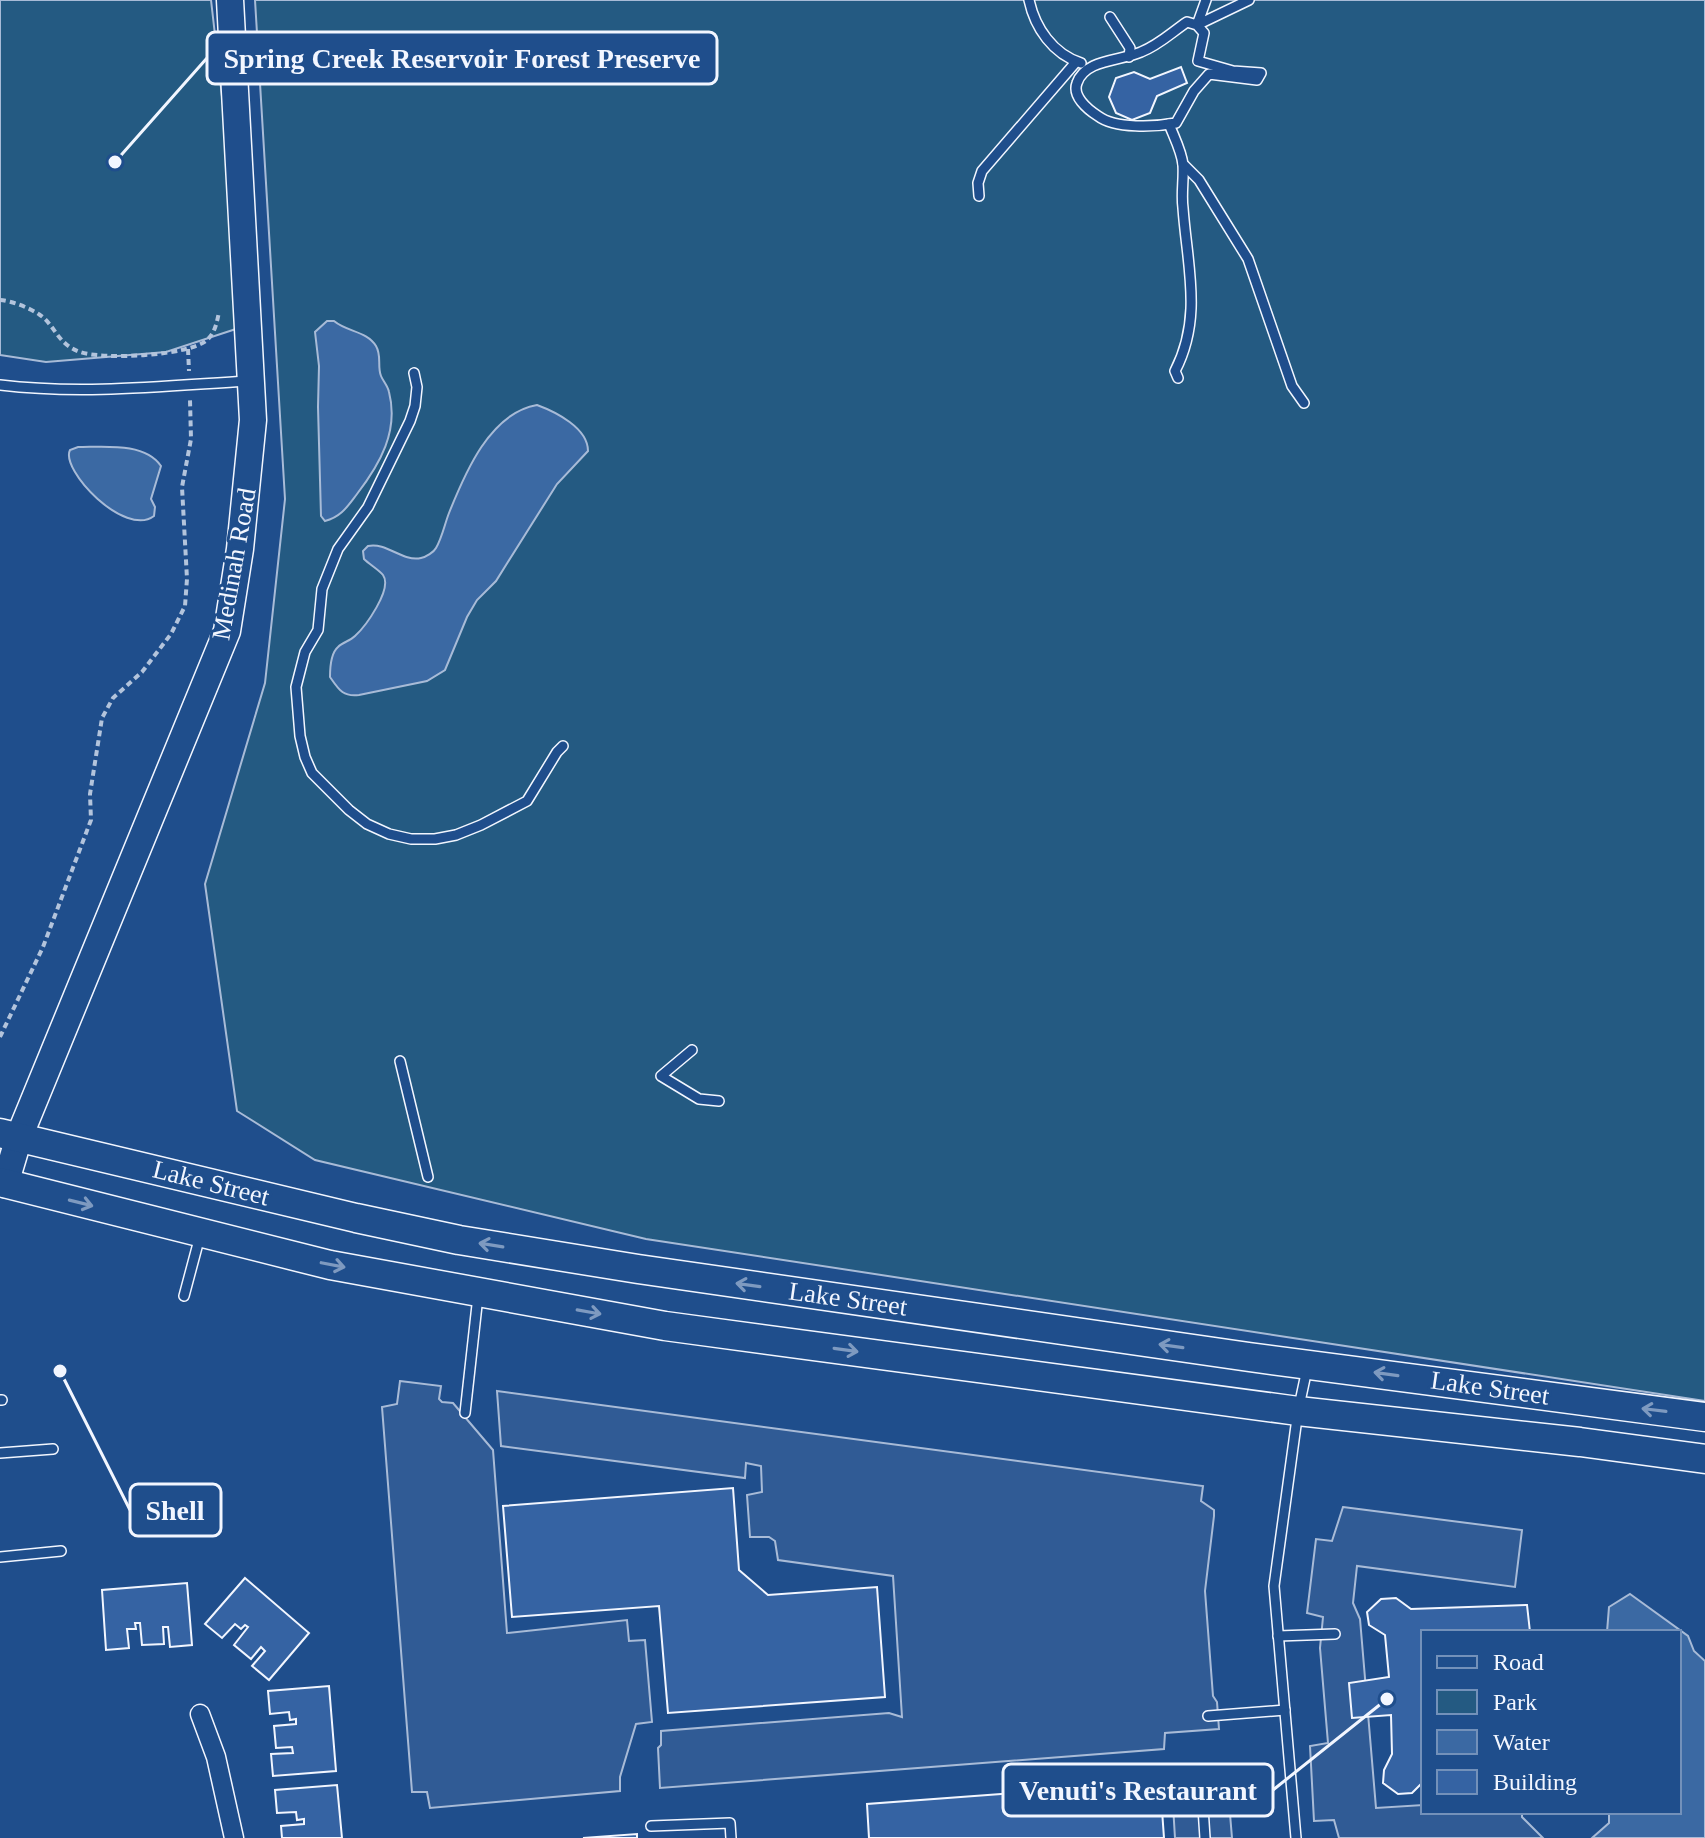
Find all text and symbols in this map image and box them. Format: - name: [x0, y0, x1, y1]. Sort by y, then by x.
- callout: Spring Creek Reservoir Forest Preserve: [207, 32, 717, 84]
- text: Spring Creek Reservoir Forest Preserve: [224, 43, 700, 74]
- street label: Medinah Road: [206, 486, 262, 642]
- street label: Lake Street: [150, 1155, 273, 1212]
- one-way arrow: [68, 1196, 94, 1211]
- one-way arrow: [479, 1237, 504, 1252]
- one-way arrow: [320, 1258, 346, 1273]
- street label: Lake Street: [787, 1276, 910, 1322]
- one-way arrow: [736, 1277, 761, 1292]
- one-way arrow: [576, 1306, 601, 1321]
- one-way arrow: [1159, 1338, 1185, 1353]
- one-way arrow: [833, 1343, 858, 1358]
- street label: Lake Street: [1429, 1365, 1552, 1411]
- one-way arrow: [1374, 1366, 1399, 1381]
- one-way arrow: [1642, 1402, 1667, 1417]
- callout: Shell: [130, 1484, 221, 1536]
- text: Shell: [145, 1495, 205, 1526]
- legend: [1421, 1630, 1681, 1814]
- text: Road: [1493, 1649, 1544, 1675]
- text: Park: [1493, 1689, 1537, 1715]
- text: Water: [1493, 1729, 1550, 1755]
- callout: Venuti's Restaurant: [1003, 1764, 1273, 1816]
- text: Building: [1493, 1769, 1577, 1795]
- text: Venuti's Restaurant: [1019, 1775, 1258, 1806]

